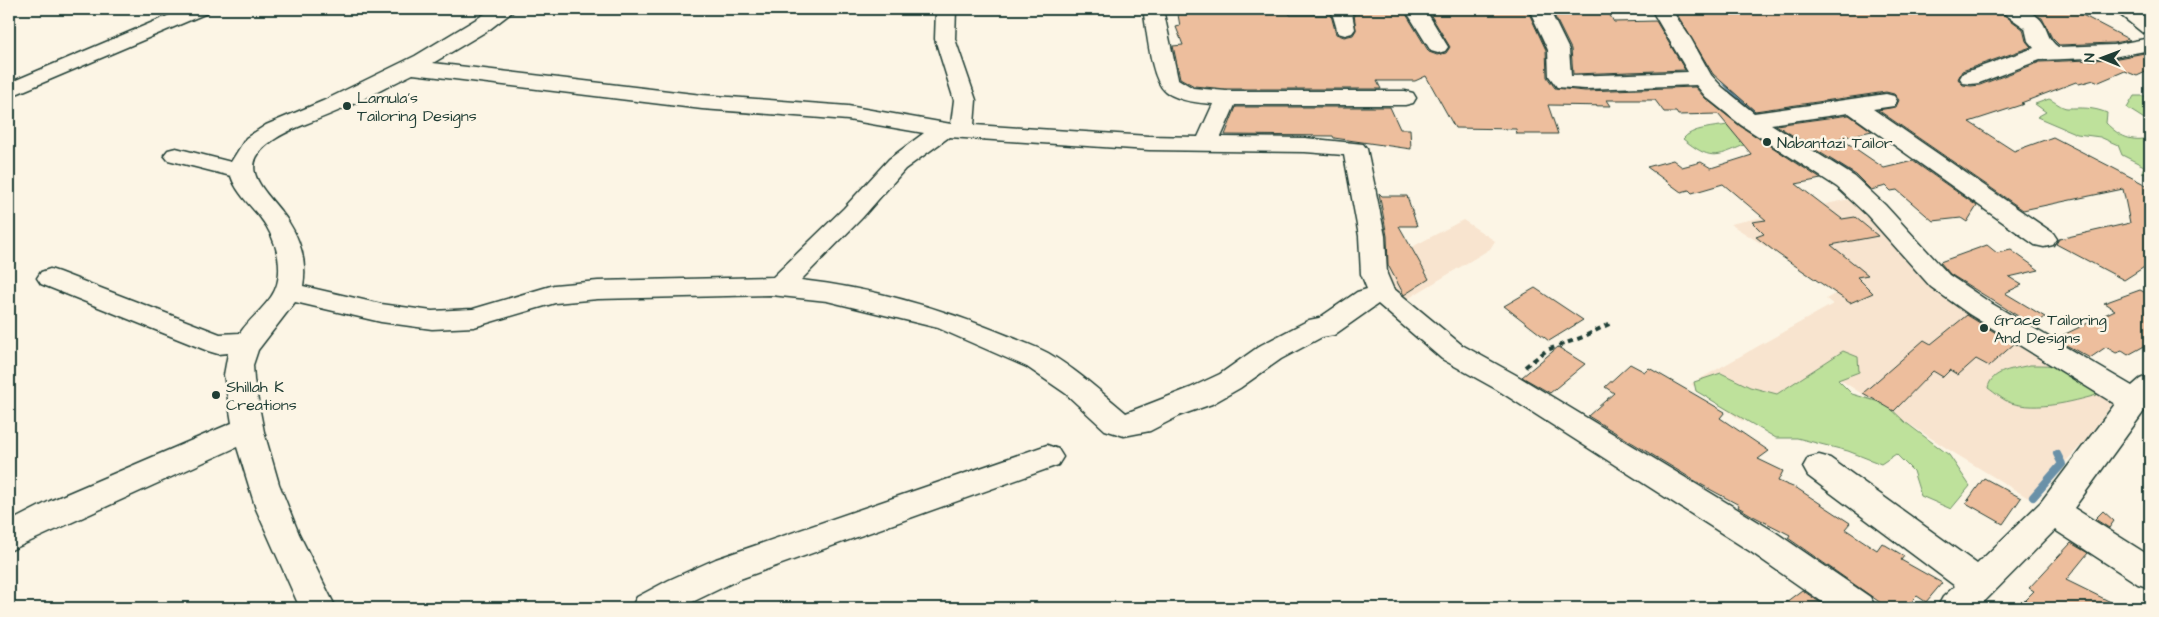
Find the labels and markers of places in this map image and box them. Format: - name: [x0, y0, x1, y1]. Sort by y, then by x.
- place label: Lamula's Tailoring Designs: [357, 87, 477, 128]
- marker: Lamula's Tailoring Designs: [341, 100, 353, 112]
- place label: Nabantazi Tailor: [1777, 132, 1893, 154]
- marker: Nabantazi Tailor: [1761, 136, 1773, 148]
- place label: Grace Tailoring And Designs: [1994, 309, 2107, 350]
- marker: Grace Tailoring And Designs: [1978, 322, 1990, 334]
- place label: Shillah K Creations: [226, 376, 297, 416]
- marker: Shillah K Creations: [210, 389, 222, 401]

